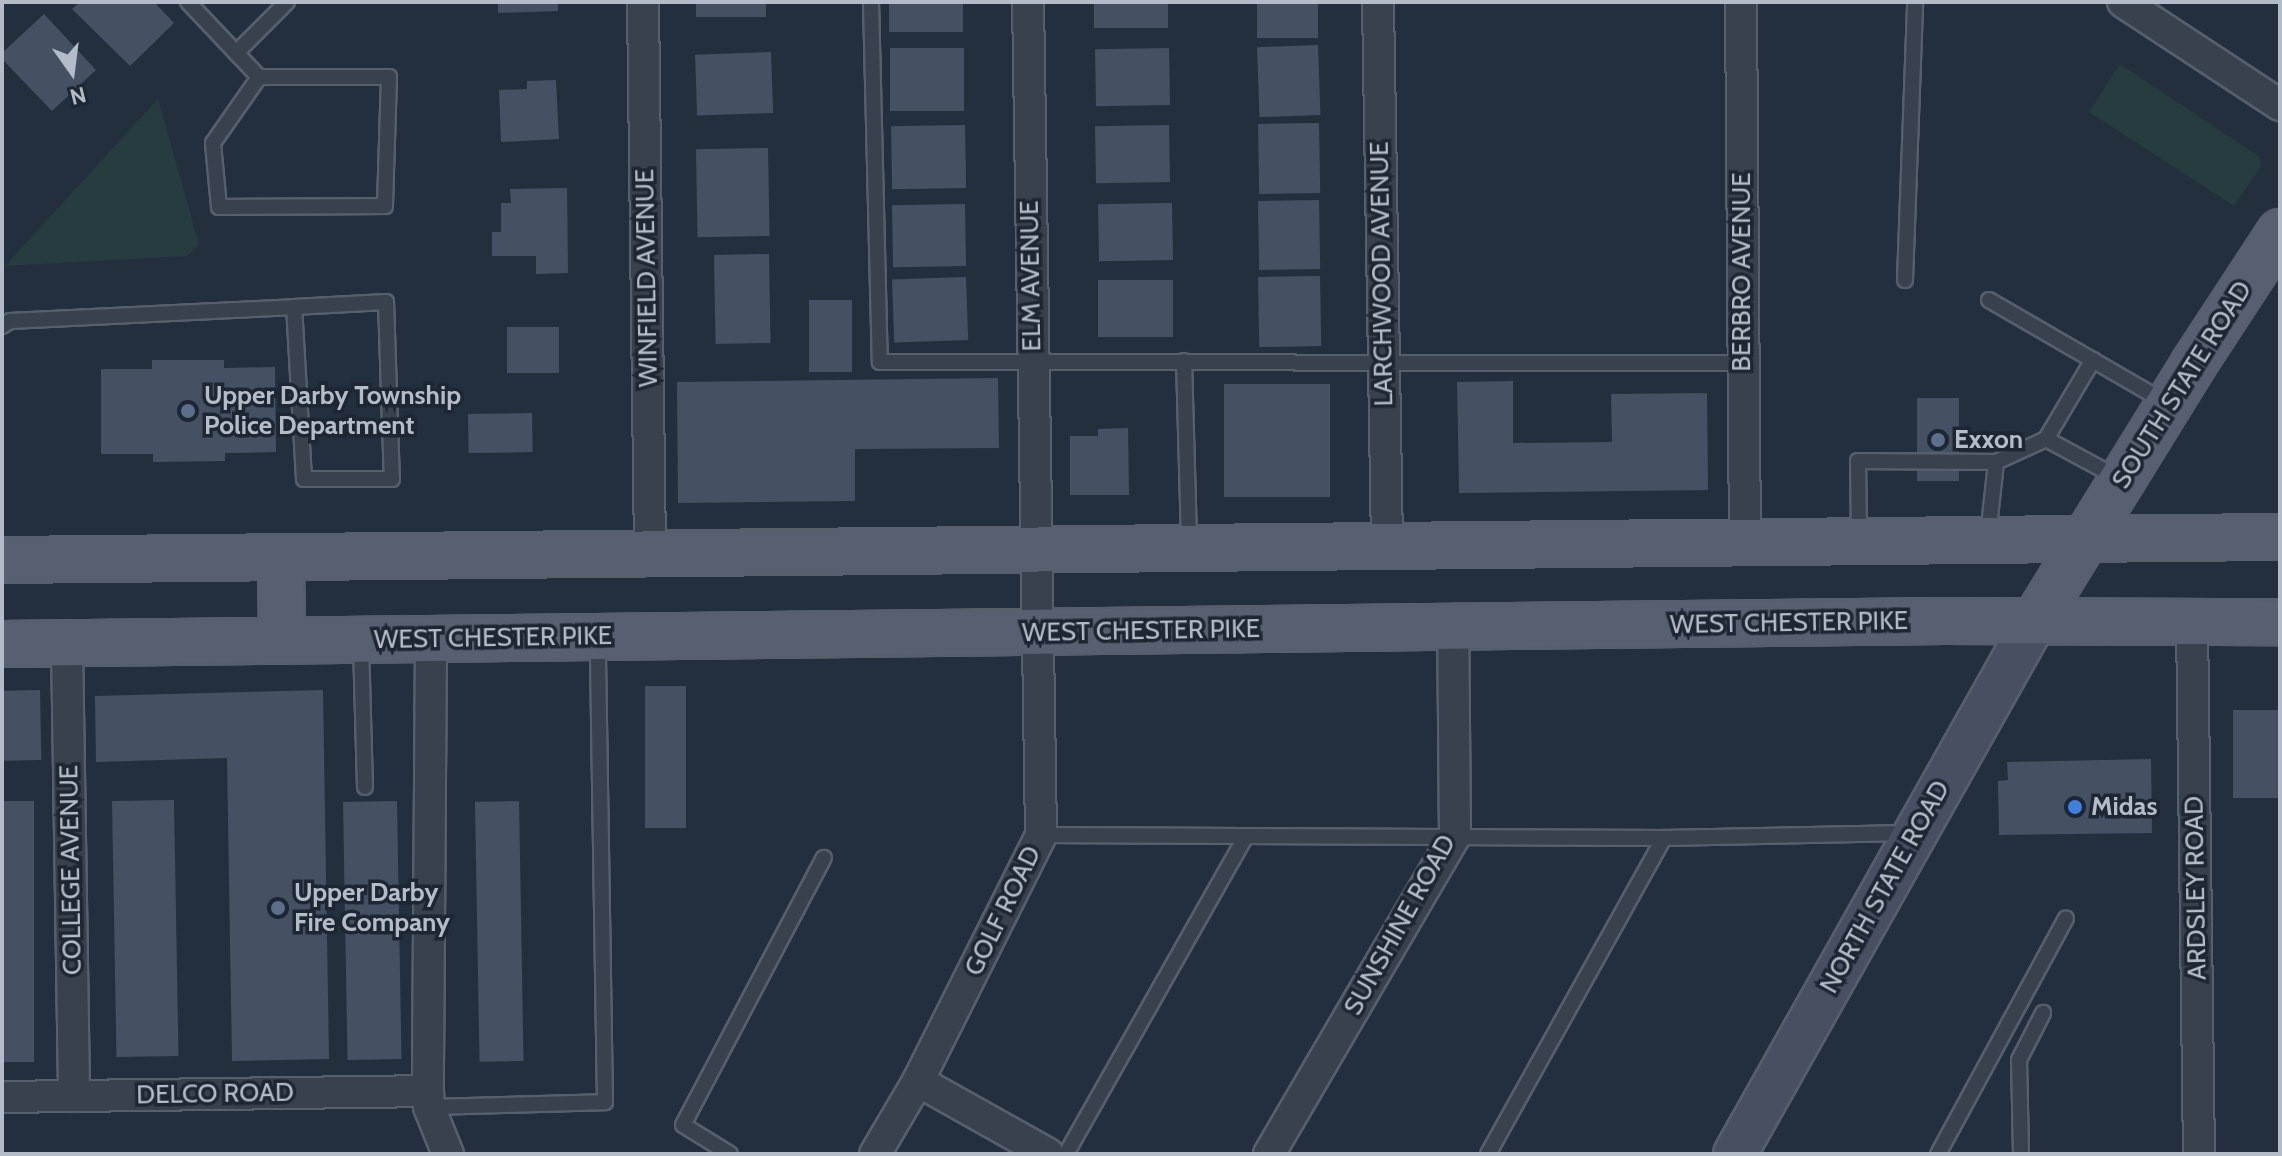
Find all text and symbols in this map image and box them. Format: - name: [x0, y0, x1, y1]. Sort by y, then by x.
- north arrow: [32, 32, 112, 112]
- text: N: [67, 81, 89, 111]
- street label: LARCHWOOD AVENUE: [1364, 141, 1400, 407]
- street label: WINFIELD AVENUE: [629, 169, 665, 387]
- street label: BERBRO AVENUE: [1726, 172, 1758, 372]
- street label: ELM AVENUE: [1014, 200, 1048, 352]
- street label: SOUTH STATE ROAD: [2106, 275, 2258, 495]
- place label: Upper Darby Township Police Department: [204, 380, 461, 442]
- marker: Upper Darby Township Police Department: [179, 402, 197, 420]
- place label: Exxon: [1954, 424, 2023, 456]
- marker: Exxon: [1929, 431, 1947, 449]
- street label: WEST CHESTER PIKE: [1670, 605, 1908, 641]
- street label: WEST CHESTER PIKE: [1022, 613, 1260, 649]
- street label: WEST CHESTER PIKE: [374, 620, 612, 656]
- street label: COLLEGE AVENUE: [54, 765, 88, 975]
- street label: NORTH STATE ROAD: [1814, 775, 1956, 999]
- place label: Midas: [2091, 791, 2157, 823]
- street label: ARDSLEY ROAD: [2179, 796, 2213, 980]
- marker: Midas: [2066, 798, 2084, 816]
- street label: SUNSHINE ROAD: [1338, 829, 1462, 1021]
- street label: GOLF ROAD: [958, 841, 1048, 981]
- place label: Upper Darby Fire Company: [294, 877, 450, 938]
- marker: Upper Darby Fire Company: [269, 899, 287, 917]
- street label: DELCO ROAD: [136, 1077, 294, 1111]

